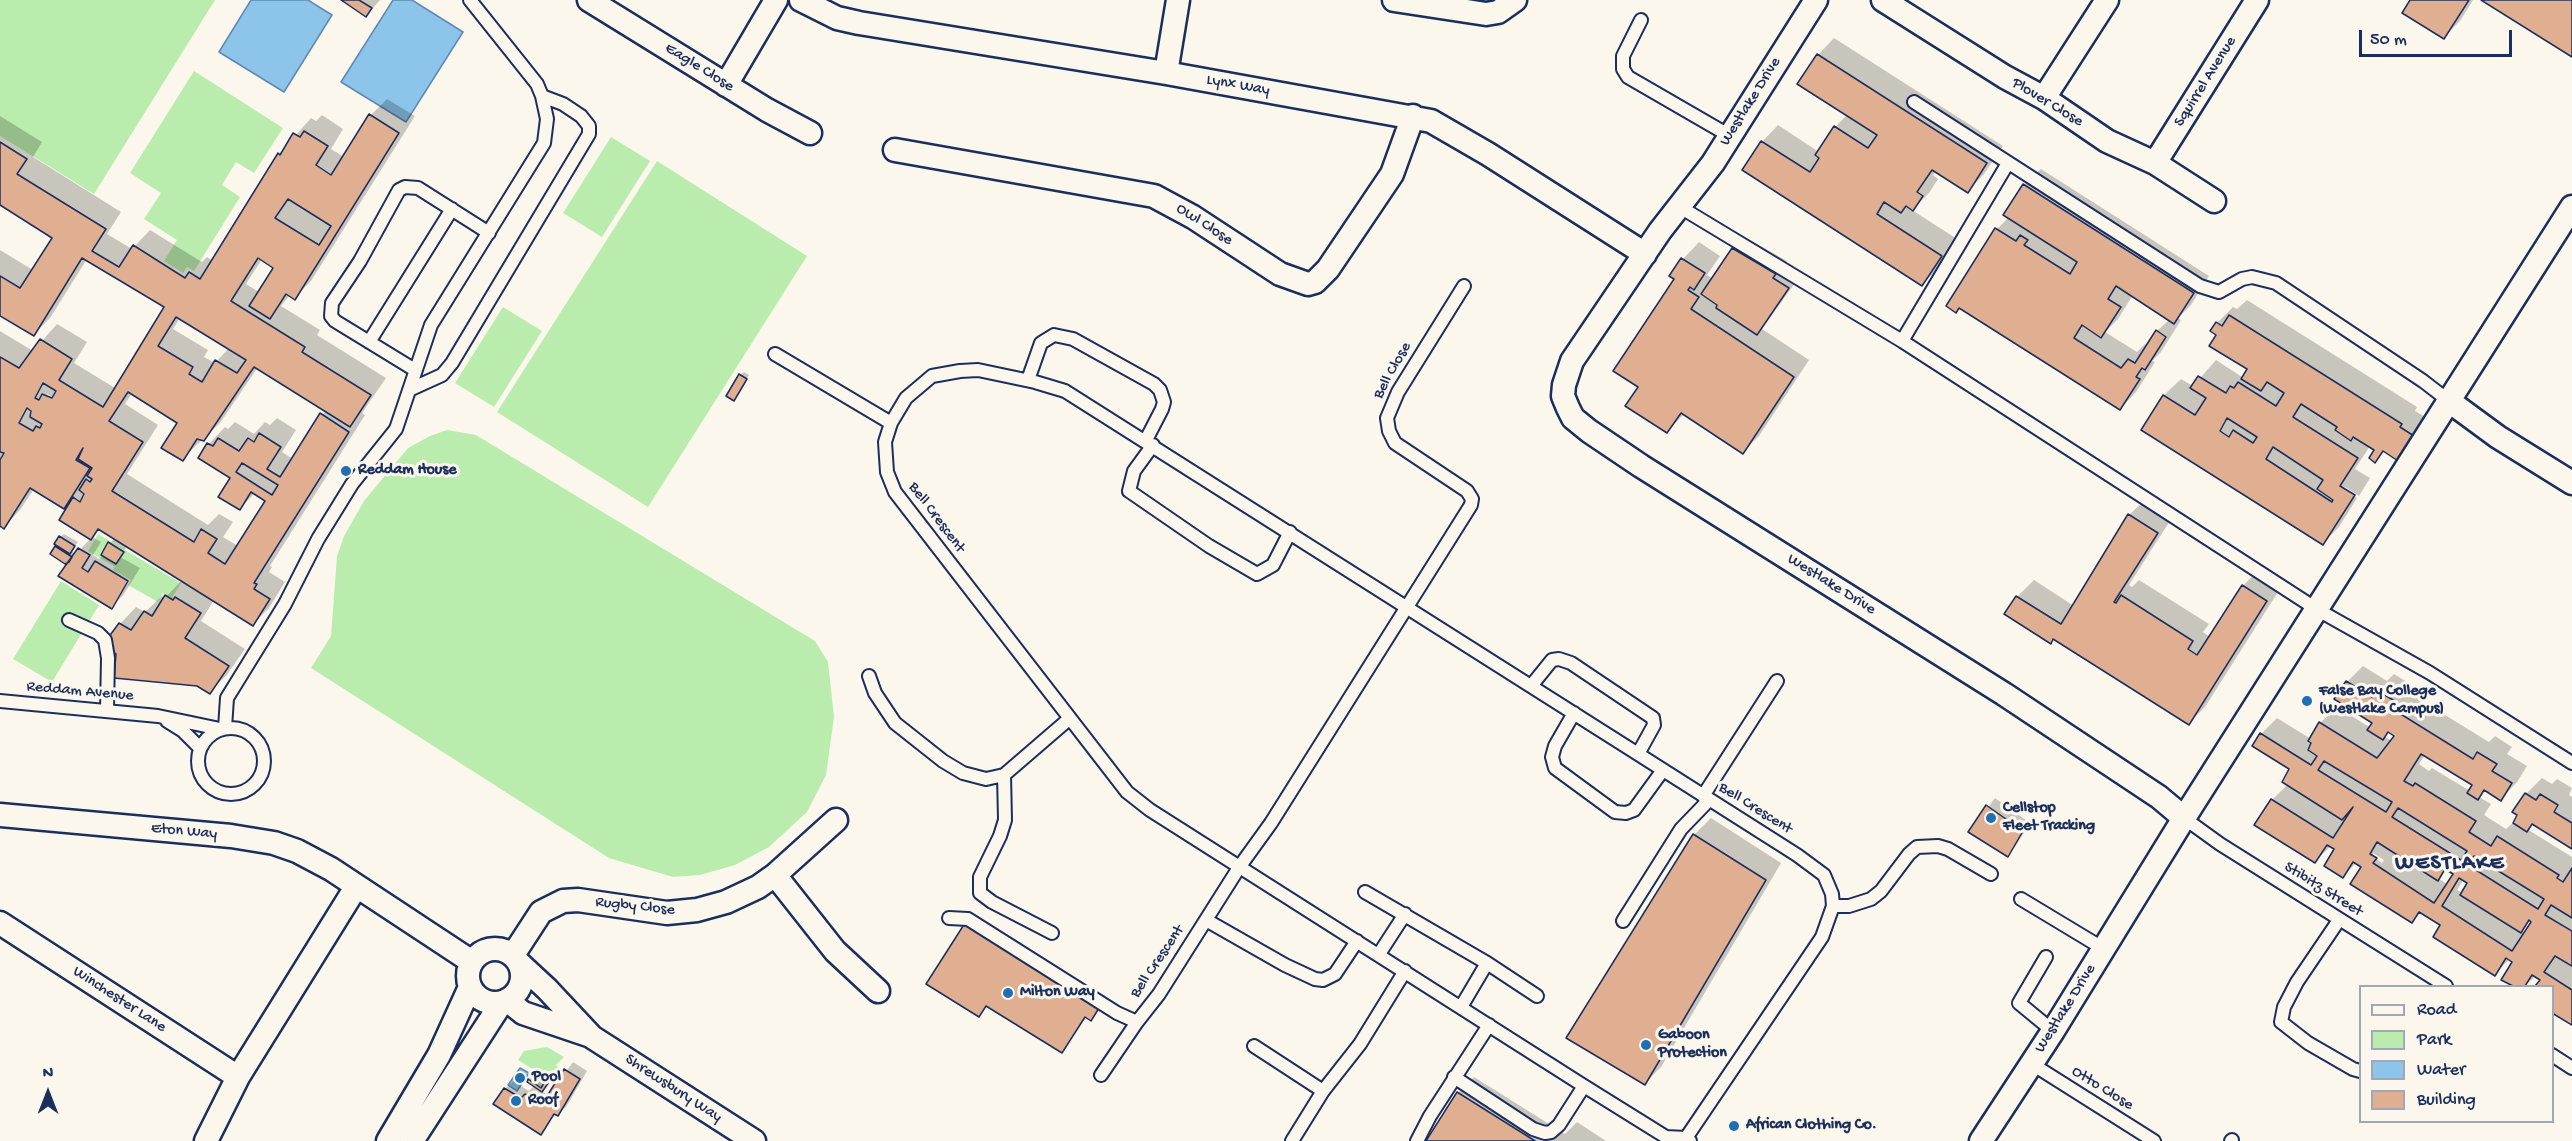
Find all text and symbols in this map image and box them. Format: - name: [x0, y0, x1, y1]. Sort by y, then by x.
- scale bar: [2362, 18, 2515, 56]
- text: 50 m: [2370, 30, 2407, 51]
- street label: Squirrel Avenue: [2171, 33, 2241, 131]
- street label: Eagle Close: [661, 39, 737, 97]
- street label: Westlake Drive: [1716, 54, 1786, 150]
- street label: Lynx Way: [1205, 71, 1271, 101]
- street label: Plover Close: [2008, 74, 2086, 132]
- street label: Owl Close: [1172, 200, 1236, 250]
- street label: Bell Close: [1370, 339, 1416, 403]
- place label: Reddam House: [358, 461, 457, 481]
- marker: Reddam House: [339, 464, 353, 478]
- street label: Bell Crescent: [903, 479, 969, 557]
- street label: Westlake Drive: [1783, 550, 1879, 620]
- street label: Reddam Avenue: [26, 678, 134, 706]
- place label: False Bay College (Westlake Campus): [2319, 682, 2444, 720]
- marker: False Bay College (Westlake Campus): [2300, 694, 2314, 708]
- street label: Bell Crescent: [1714, 779, 1796, 839]
- place label: Cellstop Fleet Tracking: [2003, 799, 2095, 837]
- marker: Cellstop Fleet Tracking: [1984, 811, 1998, 825]
- street label: Eton Way: [150, 820, 218, 844]
- district label: WESTLAKE: [2395, 852, 2505, 878]
- street label: Stibitz Street: [2280, 858, 2366, 922]
- street label: Rugby Close: [594, 893, 676, 921]
- street label: Bell Crescent: [1127, 922, 1189, 1002]
- street label: Westlake Drive: [2031, 961, 2101, 1057]
- street label: Winchester Lane: [69, 963, 169, 1037]
- place label: Milton Way: [1020, 983, 1095, 1003]
- legend: [2359, 985, 2554, 1123]
- marker: Milton Way: [1001, 986, 1015, 1000]
- text: Road: [2417, 1000, 2456, 1021]
- place label: Gaboon Protection: [1658, 1026, 1727, 1064]
- text: Park: [2417, 1030, 2451, 1051]
- marker: Gaboon Protection: [1639, 1038, 1653, 1052]
- street label: Shrewsbury Way: [621, 1050, 725, 1128]
- text: Water: [2417, 1060, 2465, 1081]
- street label: Otto Close: [2067, 1062, 2137, 1116]
- north arrow: [18, 1063, 78, 1123]
- text: N: [43, 1065, 53, 1084]
- place label: Pool: [532, 1068, 561, 1088]
- marker: Pool: [513, 1071, 527, 1085]
- text: Building: [2417, 1090, 2476, 1111]
- place label: Roof: [528, 1091, 558, 1111]
- marker: Roof: [509, 1094, 523, 1108]
- place label: African Clothing Co.: [1746, 1116, 1877, 1136]
- marker: African Clothing Co.: [1727, 1119, 1741, 1133]

